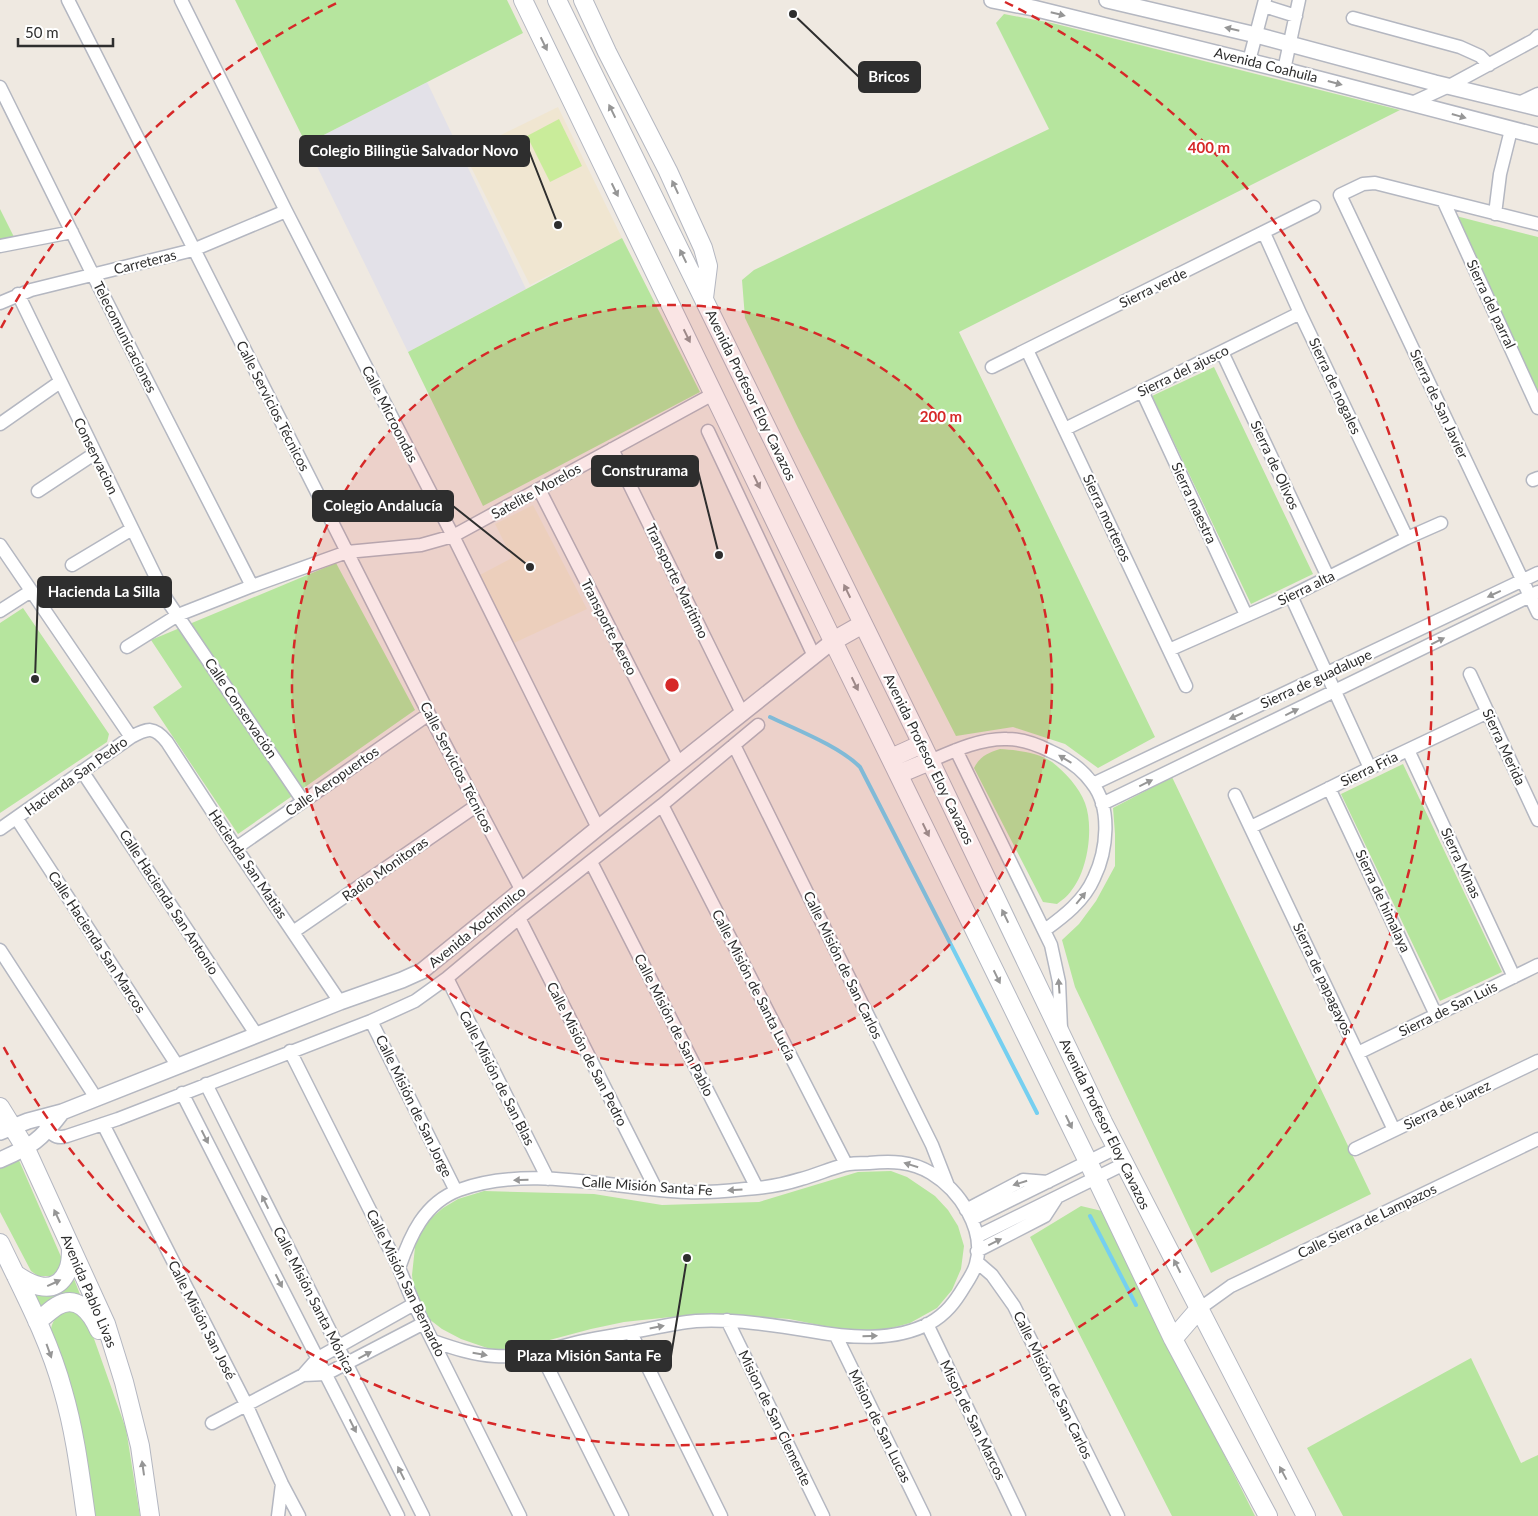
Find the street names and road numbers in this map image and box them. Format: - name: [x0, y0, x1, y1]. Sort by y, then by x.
- street label: Avenida Coahuila: [1213, 43, 1320, 86]
- street label: Carreteras: [112, 246, 178, 277]
- street label: Sierra del parral: [1463, 257, 1519, 351]
- street label: Sierra verde: [1116, 264, 1189, 311]
- street label: Telecomunicaciones: [90, 278, 161, 395]
- street label: Avenida Profesor Eloy Cavazos: [703, 307, 800, 483]
- street label: Sierra de nogales: [1306, 335, 1365, 437]
- street label: Calle Servicios Técnicos: [233, 338, 314, 474]
- street label: Sierra del ajusco: [1134, 341, 1231, 400]
- street label: Sierra de San Javier: [1407, 346, 1472, 461]
- street label: Calle Microondas: [359, 363, 422, 465]
- street label: Conservacion: [71, 415, 122, 497]
- street label: Sierra de Olivos: [1247, 417, 1304, 512]
- street label: Satelite Morelos: [488, 459, 583, 522]
- street label: Sierra maestra: [1168, 459, 1221, 546]
- street label: Sierra morteros: [1080, 471, 1135, 564]
- street label: Transporte Maritimo: [642, 521, 713, 641]
- street label: Sierra alta: [1275, 566, 1337, 609]
- street label: Transporte Aereo: [578, 576, 641, 678]
- street label: Sierra de guadalupe: [1257, 645, 1374, 712]
- street label: Calle Conservación: [202, 654, 281, 761]
- street label: Avenida Profesor Eloy Cavazos: [881, 671, 978, 847]
- street label: Calle Servicios Técnicos: [417, 699, 498, 835]
- street label: Sierra Merida: [1479, 706, 1530, 788]
- street label: Hacienda San Pedro: [21, 733, 130, 819]
- street label: Calle Aeropuertos: [282, 742, 382, 819]
- street label: Sierra Fria: [1337, 747, 1400, 790]
- street label: Hacienda San Matias: [206, 806, 291, 922]
- street label: Sierra Minas: [1438, 825, 1485, 901]
- street label: Calle Hacienda San Antonio: [116, 826, 223, 977]
- street label: Radio Monitoras: [338, 833, 431, 905]
- street label: Sierra de himalaya: [1352, 847, 1415, 955]
- street label: Calle Hacienda San Marcos: [45, 868, 150, 1016]
- street label: Avenida Xochimilco: [425, 882, 529, 971]
- street label: Calle Misión de San Carlos: [800, 888, 887, 1041]
- street label: Calle Misión de Santa Lucía: [709, 906, 800, 1063]
- street label: Sierra de papagayos: [1290, 920, 1357, 1038]
- street label: Calle Misión de San Pablo: [631, 951, 718, 1099]
- street label: Sierra de San Luis: [1396, 977, 1500, 1040]
- street label: Calle Misión de San Pedro: [544, 979, 631, 1129]
- street label: Calle Misión de San Blas: [456, 1008, 539, 1148]
- street label: Calle Misión de San Jorge: [373, 1032, 456, 1180]
- street label: Avenida Profesor Eloy Cavazos: [1057, 1036, 1154, 1212]
- street label: Sierra de juarez: [1401, 1076, 1493, 1133]
- street label: Calle Misión Santa Fe: [581, 1172, 713, 1199]
- street label: Calle Sierra de Lampazos: [1295, 1180, 1439, 1262]
- street label: Calle Misión San Bernardo: [363, 1206, 450, 1359]
- street label: Calle Misión Santa Mónica: [270, 1224, 359, 1376]
- street label: Avenida Pablo Livas: [58, 1232, 121, 1350]
- street label: Calle Misión San José: [165, 1257, 240, 1382]
- street label: Calle Misión de San Carlos: [1010, 1308, 1097, 1461]
- street label: Mision de San Clemente: [735, 1347, 816, 1488]
- street label: Mison de San Marcos: [937, 1357, 1010, 1483]
- street label: Mision de San Lucas: [846, 1366, 915, 1485]

